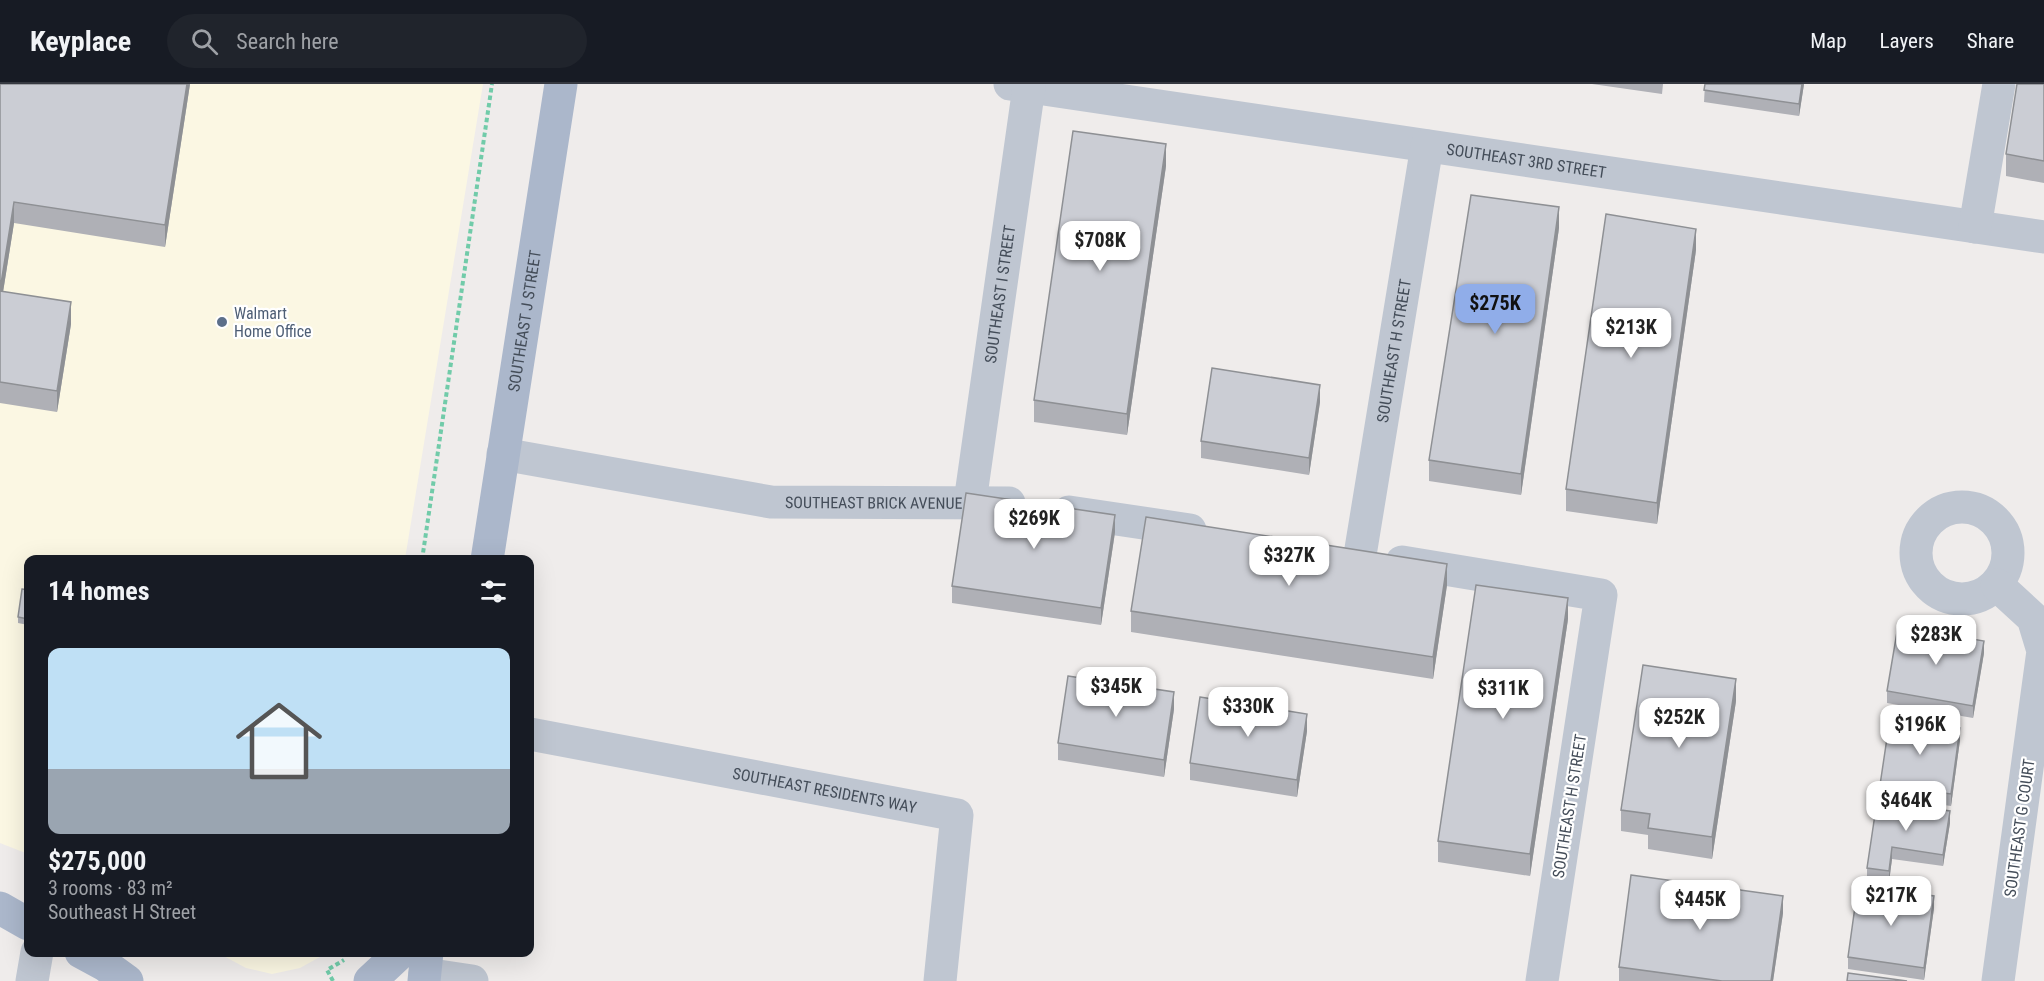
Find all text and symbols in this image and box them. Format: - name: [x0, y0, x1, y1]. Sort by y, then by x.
- search box: [167, 14, 587, 68]
- text: Keyplace: [30, 25, 131, 58]
- icon: search: [188, 25, 221, 58]
- text: Search here: [236, 29, 339, 54]
- text: Map: [1810, 29, 1847, 53]
- text: Layers: [1880, 29, 1934, 53]
- text: Share: [1967, 29, 2014, 53]
- street label: SOUTHEAST 3RD STREET: [1445, 140, 1607, 182]
- pin: $708K: [1058, 221, 1142, 272]
- street label: SOUTHEAST I STREET: [981, 224, 1019, 365]
- text: $708K: [1074, 228, 1126, 252]
- street label: SOUTHEAST J STREET: [504, 249, 545, 393]
- street label: SOUTHEAST H STREET: [1373, 278, 1415, 424]
- pin: $275K: [1453, 284, 1537, 335]
- text: $275K: [1469, 291, 1521, 315]
- place label: Walmart Home Office: [234, 304, 312, 341]
- pin: $213K: [1589, 308, 1673, 359]
- marker: Walmart Home Office: [215, 315, 229, 329]
- text: $213K: [1605, 315, 1657, 339]
- street label: SOUTHEAST BRICK AVENUE: [785, 493, 963, 513]
- pin: $269K: [992, 499, 1076, 550]
- text: $269K: [1008, 506, 1060, 530]
- pin: $327K: [1247, 536, 1331, 587]
- text: $327K: [1263, 543, 1315, 567]
- icon: filters: [477, 575, 510, 608]
- text: 14 homes: [48, 576, 150, 606]
- pin: $283K: [1894, 615, 1978, 666]
- text: $283K: [1910, 622, 1962, 646]
- pin: $345K: [1074, 667, 1158, 718]
- pin: $311K: [1461, 669, 1545, 720]
- text: $345K: [1090, 674, 1142, 698]
- text: $311K: [1477, 676, 1529, 700]
- icon: home: [225, 687, 333, 795]
- pin: $330K: [1206, 687, 1290, 738]
- text: $330K: [1222, 694, 1274, 718]
- pin: $252K: [1637, 698, 1721, 749]
- text: $252K: [1653, 705, 1705, 729]
- pin: $196K: [1878, 705, 1962, 756]
- text: $196K: [1894, 712, 1946, 736]
- street label: SOUTHEAST H STREET: [1549, 733, 1590, 879]
- street label: SOUTHEAST G COURT: [2000, 758, 2039, 898]
- street label: SOUTHEAST RESIDENTS WAY: [731, 764, 919, 817]
- pin: $464K: [1864, 781, 1948, 832]
- text: $464K: [1880, 788, 1932, 812]
- text: $275,000: [48, 846, 146, 876]
- text: 3 rooms · 83 m²: [48, 876, 173, 900]
- pin: $217K: [1849, 876, 1933, 927]
- pin: $445K: [1658, 880, 1742, 931]
- text: $217K: [1865, 883, 1917, 907]
- text: $445K: [1674, 887, 1726, 911]
- text: Southeast H Street: [48, 900, 196, 924]

